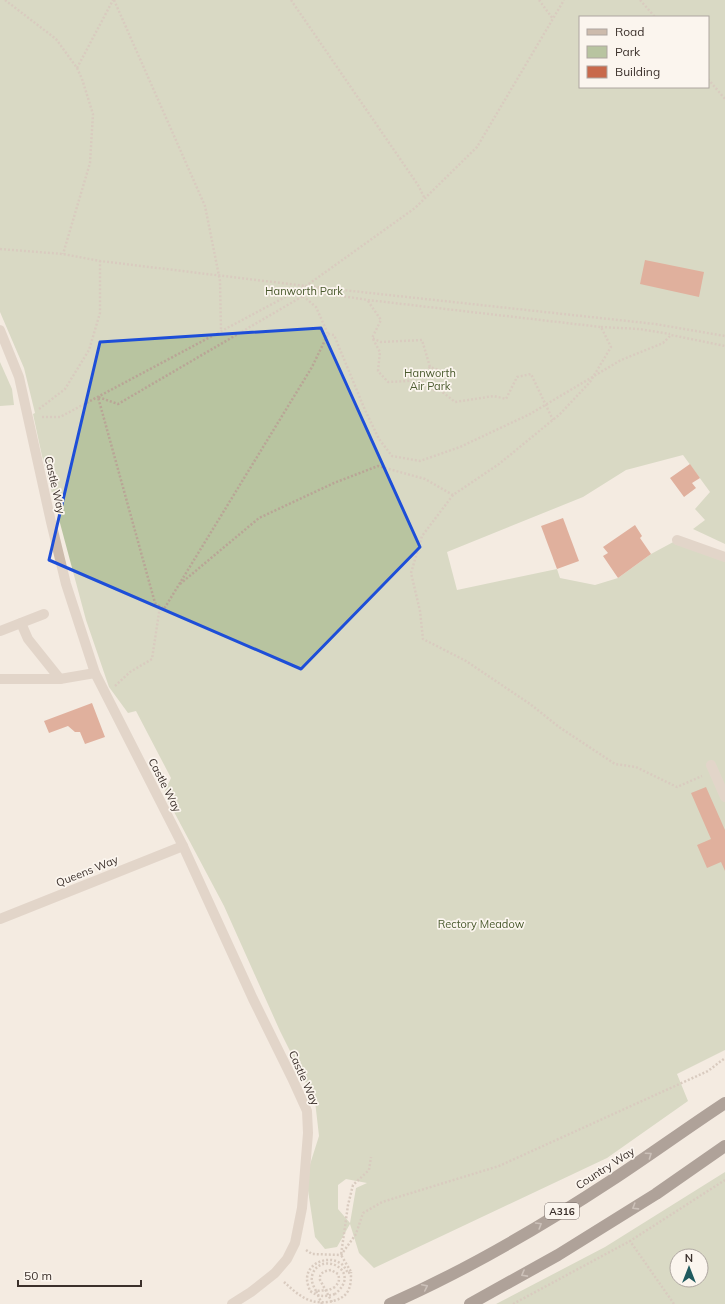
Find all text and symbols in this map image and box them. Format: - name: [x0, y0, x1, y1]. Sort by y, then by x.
- legend: [579, 16, 709, 88]
- text: Road: [615, 24, 644, 39]
- text: Park: [615, 44, 641, 59]
- text: Building: [615, 64, 660, 79]
- park label: Hanworth Park: [265, 284, 343, 298]
- park label: Hanworth Air Park: [404, 366, 456, 393]
- street label: Castle Way: [42, 455, 68, 515]
- street label: Castle Way: [145, 756, 185, 814]
- street label: Queens Way: [54, 852, 120, 890]
- park label: Rectory Meadow: [438, 917, 525, 931]
- street label: Castle Way: [286, 1048, 322, 1108]
- street label: Country Way: [573, 1144, 637, 1192]
- one-way arrow: [644, 1153, 651, 1160]
- road number: A316: [545, 1203, 579, 1219]
- one-way arrow: [632, 1203, 639, 1210]
- one-way arrow: [535, 1223, 542, 1230]
- north arrow: [669, 1248, 709, 1288]
- text: N: [685, 1251, 693, 1265]
- scale bar: [18, 1262, 141, 1288]
- text: 50 m: [24, 1268, 52, 1283]
- one-way arrow: [520, 1270, 528, 1277]
- one-way arrow: [421, 1284, 428, 1292]

